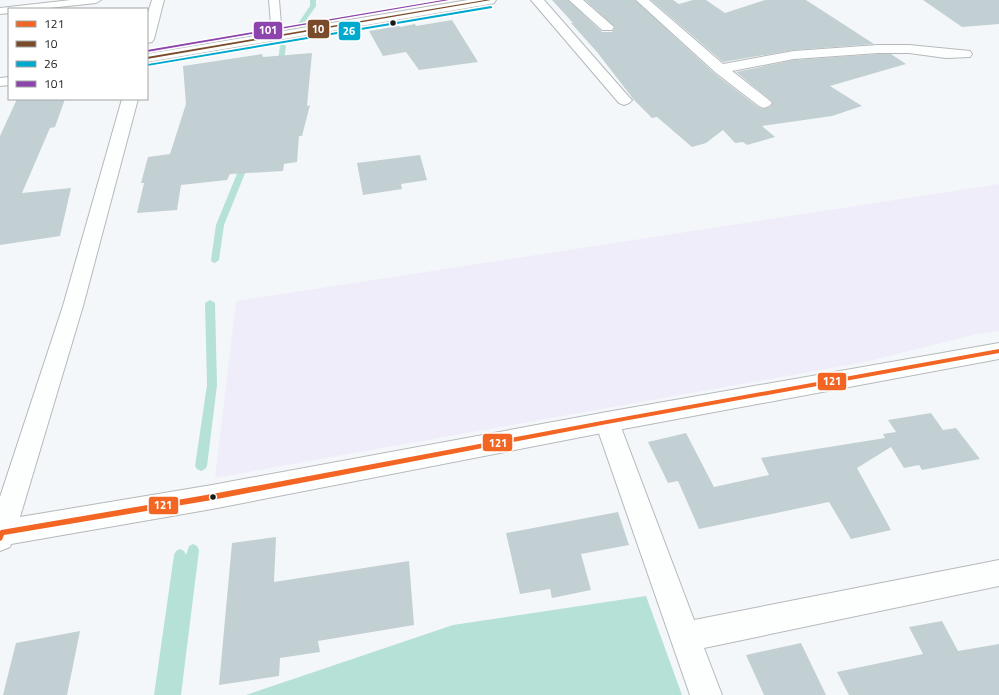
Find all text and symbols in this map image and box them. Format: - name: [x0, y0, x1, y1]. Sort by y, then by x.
- legend: [8, 8, 148, 100]
- text: 121: [44, 14, 64, 33]
- unlabelled marker: [388, 18, 398, 28]
- line badge: 10: [307, 19, 330, 39]
- line badge: 101: [253, 21, 283, 40]
- text: 10: [312, 21, 324, 37]
- line badge: 26: [338, 21, 361, 41]
- text: 101: [259, 22, 277, 38]
- text: 26: [343, 23, 355, 39]
- text: 10: [44, 34, 58, 53]
- text: 26: [44, 54, 58, 73]
- text: 101: [44, 74, 64, 93]
- line badge: 121: [817, 372, 847, 391]
- text: 121: [823, 373, 841, 389]
- line badge: 121: [482, 433, 513, 452]
- text: 121: [489, 435, 507, 451]
- unlabelled marker: [208, 492, 218, 502]
- line badge: 121: [148, 496, 179, 515]
- text: 121: [154, 497, 172, 513]

